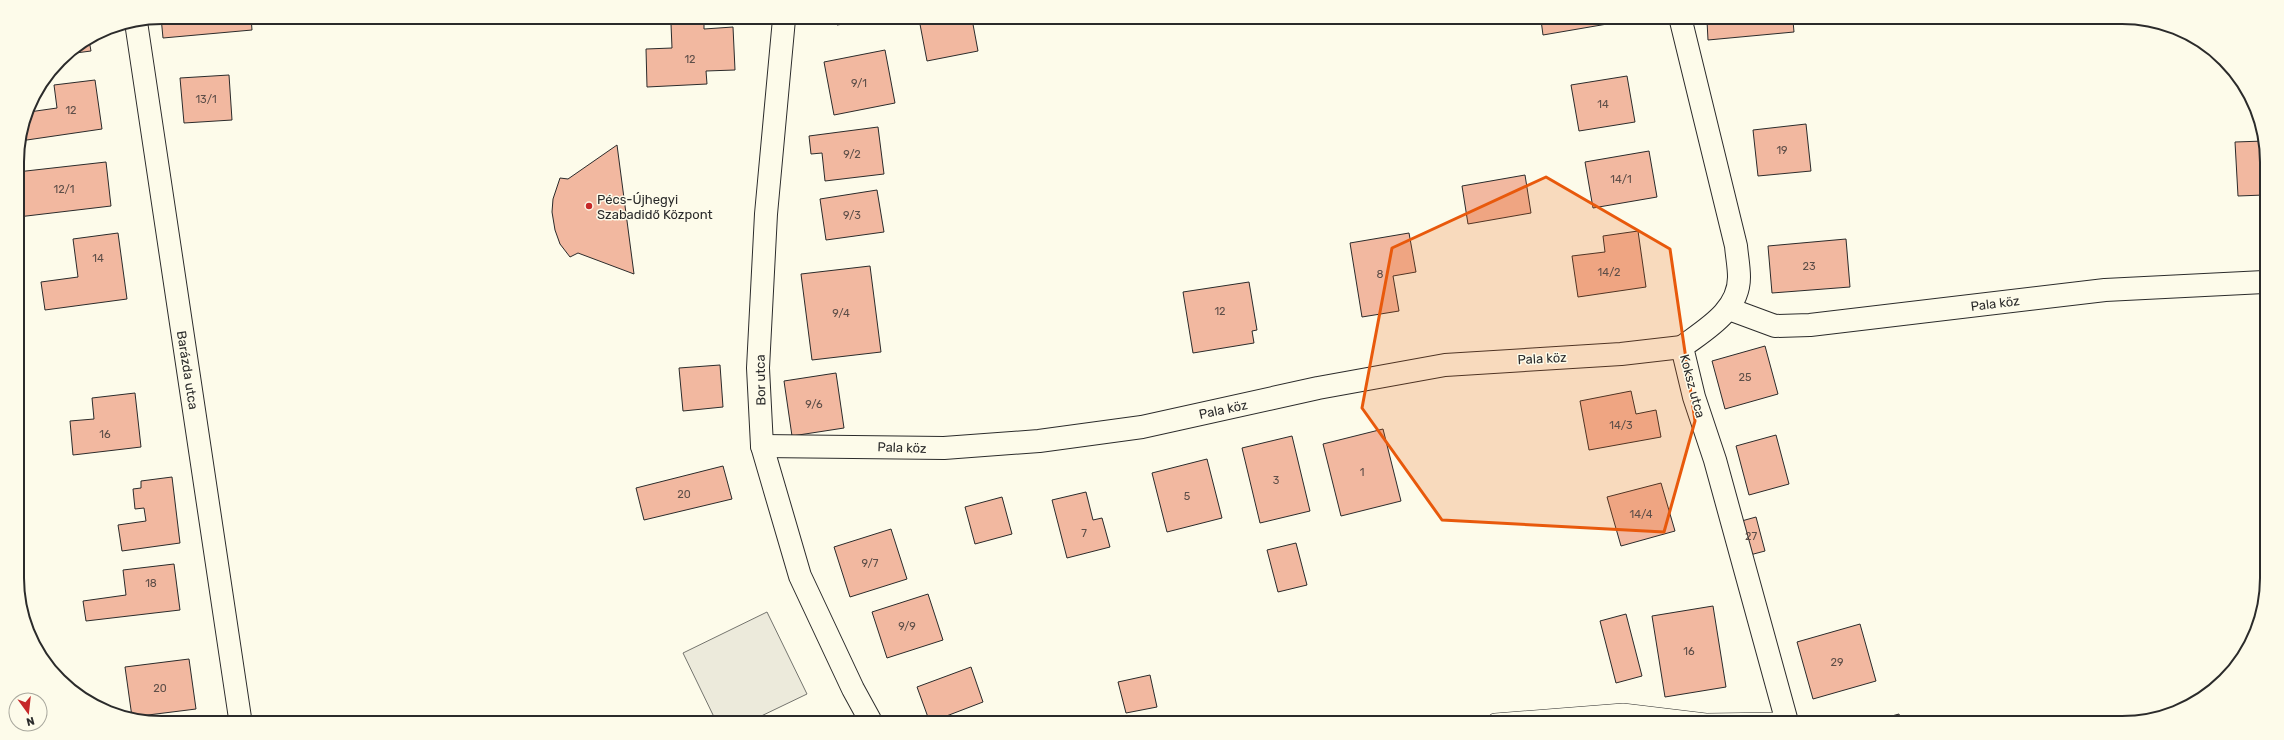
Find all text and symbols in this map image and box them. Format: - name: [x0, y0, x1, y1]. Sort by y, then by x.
- house number: 12: [684, 53, 696, 66]
- house number: 9/1: [851, 77, 867, 90]
- house number: 13/1: [195, 93, 217, 106]
- house number: 14: [1597, 98, 1609, 111]
- house number: 12: [65, 104, 77, 117]
- house number: 19: [1776, 144, 1788, 157]
- house number: 9/2: [843, 148, 861, 161]
- house number: 14/1: [1610, 173, 1632, 186]
- house number: 12/1: [53, 183, 75, 196]
- place label: Pécs-Újhegyi Szabadidő Központ: [597, 192, 713, 222]
- marker: Pécs-Újhegyi Szabadidő Központ: [584, 201, 594, 211]
- house number: 9/3: [843, 209, 861, 222]
- house number: 14: [92, 252, 104, 265]
- house number: 23: [1802, 260, 1816, 273]
- house number: 14/2: [1597, 266, 1621, 279]
- house number: 8: [1377, 268, 1384, 281]
- street label: Pala köz: [1970, 293, 2021, 314]
- house number: 12: [1214, 305, 1226, 318]
- house number: 9/4: [832, 307, 850, 320]
- street label: Barázda utca: [174, 330, 201, 411]
- street label: Pala köz: [1517, 350, 1567, 367]
- street label: Koksz utca: [1677, 353, 1708, 420]
- street label: Bor utca: [753, 354, 768, 406]
- house number: 25: [1739, 371, 1752, 384]
- street label: Pala köz: [1197, 397, 1249, 422]
- house number: 9/6: [805, 398, 823, 411]
- house number: 14/3: [1609, 419, 1633, 432]
- house number: 16: [99, 428, 111, 441]
- street label: Pala köz: [877, 439, 927, 456]
- house number: 1: [1360, 466, 1364, 479]
- house number: 3: [1273, 474, 1280, 487]
- house number: 20: [677, 488, 691, 501]
- house number: 5: [1184, 490, 1191, 503]
- house number: 14/4: [1629, 508, 1653, 521]
- house number: 7: [1081, 527, 1087, 540]
- house number: 27: [1745, 530, 1757, 543]
- house number: 9/7: [862, 557, 879, 570]
- house number: 18: [145, 577, 157, 590]
- house number: 9/9: [898, 620, 916, 633]
- house number: 16: [1683, 645, 1695, 658]
- house number: 29: [1831, 656, 1843, 669]
- house number: 20: [153, 682, 167, 695]
- north arrow: [8, 692, 48, 732]
- text: N: [25, 714, 36, 729]

